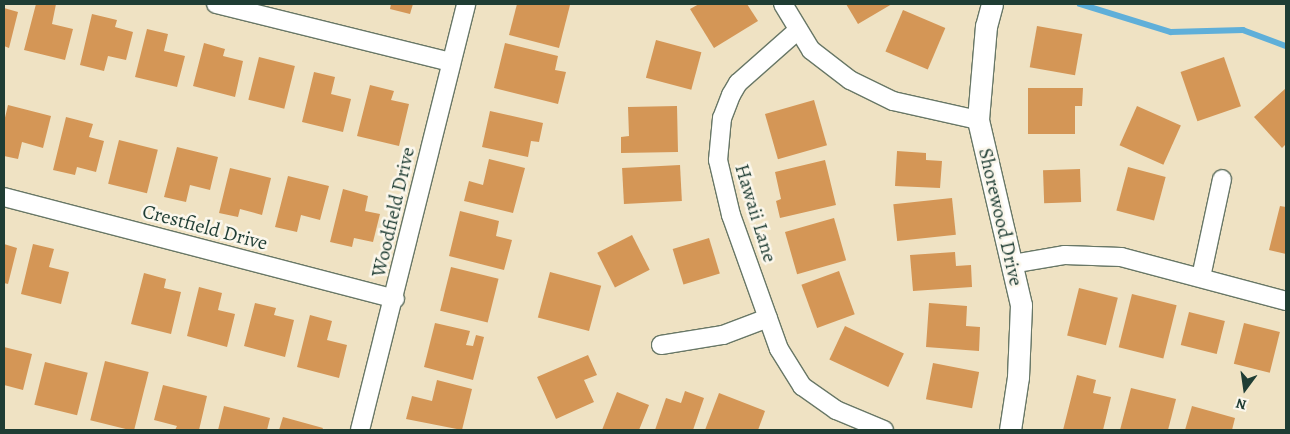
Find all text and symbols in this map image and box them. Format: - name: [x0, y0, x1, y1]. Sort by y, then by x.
- street label: Woodfield Drive: [366, 145, 420, 279]
- street label: Shorewood Drive: [973, 146, 1029, 288]
- street label: Hawaii Lane: [730, 161, 782, 265]
- street label: Crestfield Drive: [140, 199, 270, 255]
- north arrow: [1220, 364, 1270, 414]
- text: N: [1234, 394, 1249, 414]

